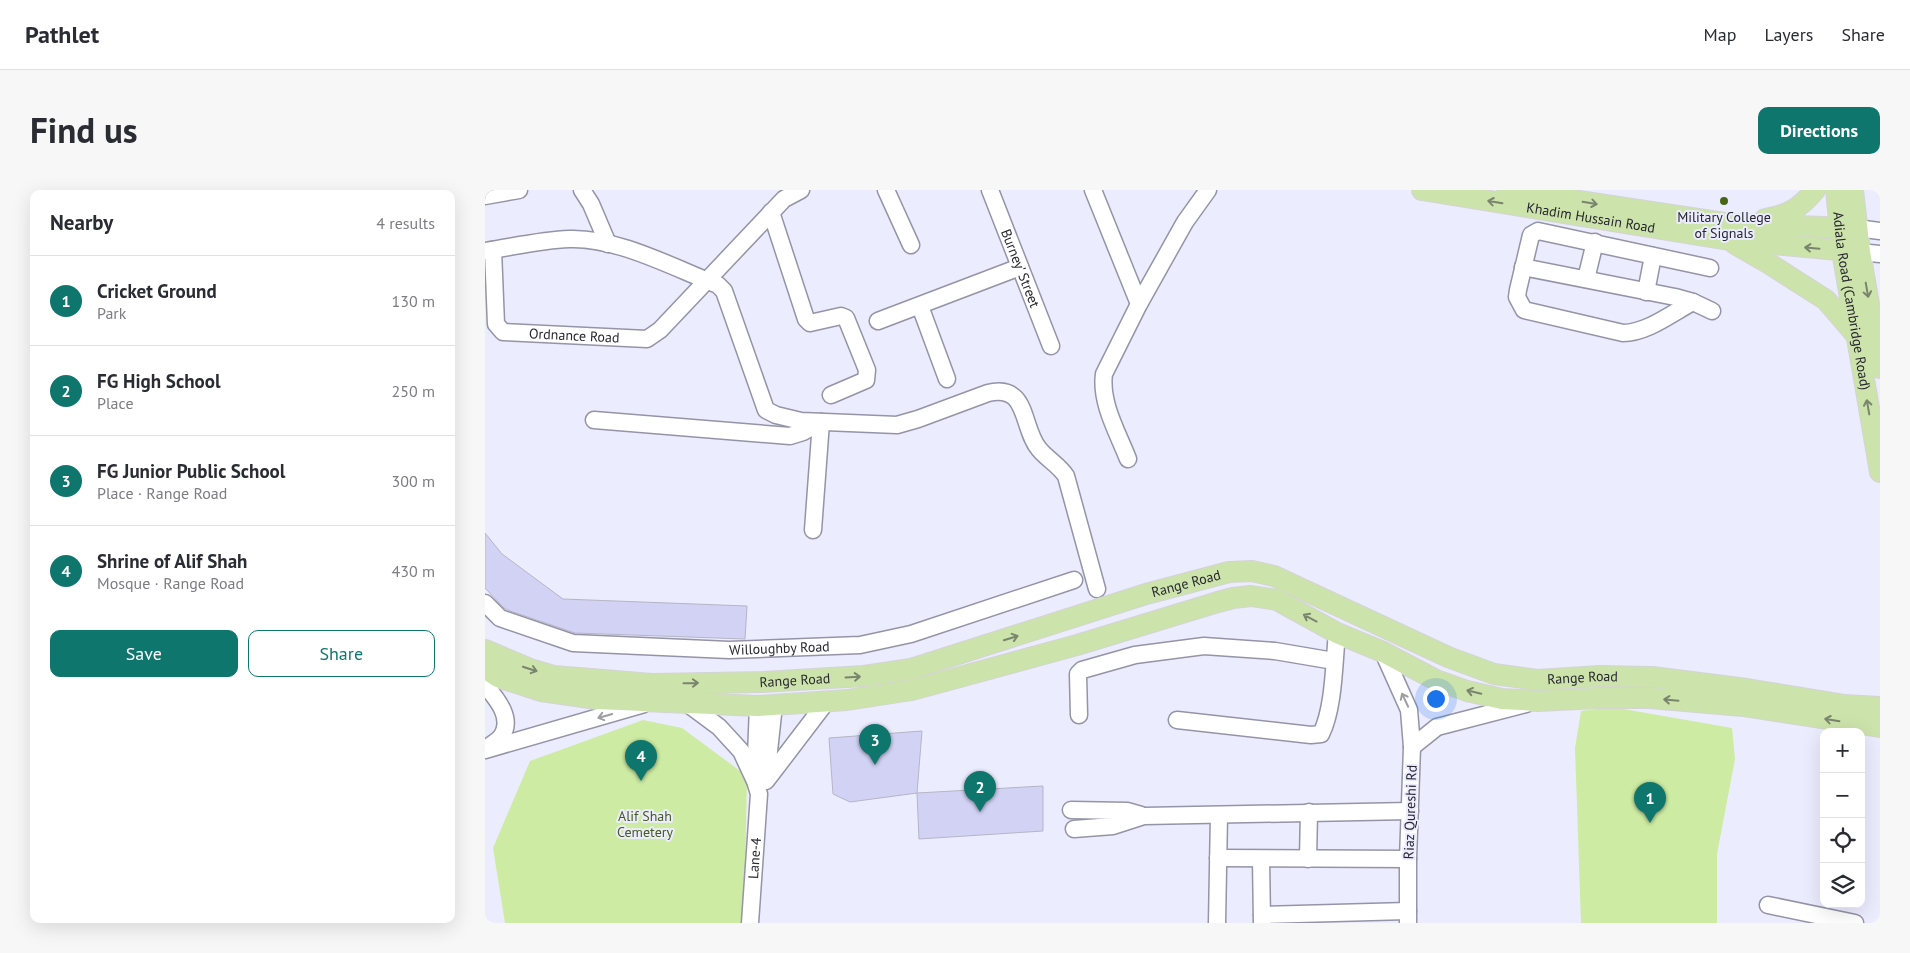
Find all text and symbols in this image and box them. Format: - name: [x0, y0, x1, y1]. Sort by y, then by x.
- text: Pathlet: [25, 19, 99, 50]
- text: Map: [1704, 23, 1736, 46]
- text: Layers: [1764, 23, 1813, 46]
- text: Share: [1841, 23, 1885, 46]
- text: Find us: [30, 107, 138, 153]
- button: Directions: [1758, 107, 1880, 154]
- marker: Military College of Signals: [1718, 195, 1730, 207]
- one-way arrow: [1488, 197, 1504, 207]
- street label: Khadim Hussain Road: [1525, 198, 1656, 237]
- one-way arrow: [1581, 198, 1597, 208]
- place label: Military College of Signals: [1677, 208, 1771, 242]
- text: Nearby: [50, 209, 113, 236]
- street label: Adiala Road (Cambridge Road): [1829, 211, 1875, 391]
- text: 4 results: [376, 213, 435, 233]
- street label: Burney' Street: [997, 226, 1044, 310]
- one-way arrow: [1804, 243, 1820, 253]
- text: Cricket Ground: [97, 279, 217, 303]
- one-way arrow: [1862, 282, 1872, 298]
- text: 1: [61, 291, 71, 311]
- text: 130 m: [392, 291, 435, 311]
- text: Park: [97, 303, 126, 323]
- street label: Ordnance Road: [528, 324, 620, 347]
- text: FG High School: [97, 369, 221, 393]
- text: 2: [61, 381, 71, 401]
- text: 250 m: [392, 381, 435, 401]
- text: Place: [97, 393, 134, 413]
- one-way arrow: [1863, 399, 1873, 415]
- text: FG Junior Public School: [97, 459, 285, 483]
- text: 3: [61, 471, 71, 491]
- text: 300 m: [392, 471, 435, 491]
- text: Place · Range Road: [97, 483, 227, 503]
- text: Shrine of Alif Shah: [97, 549, 247, 573]
- text: 4: [61, 561, 71, 581]
- text: 430 m: [392, 561, 435, 581]
- street label: Range Road: [1149, 566, 1223, 601]
- text: Mosque · Range Road: [97, 573, 244, 593]
- one-way arrow: [1303, 613, 1318, 623]
- button: Save: [50, 630, 238, 677]
- button: Share: [248, 630, 435, 677]
- one-way arrow: [1002, 633, 1018, 642]
- street label: Willoughby Road: [729, 637, 830, 659]
- one-way arrow: [522, 664, 538, 674]
- street label: Range Road: [1547, 667, 1618, 688]
- street label: Range Road: [759, 669, 831, 691]
- one-way arrow: [845, 672, 861, 681]
- one-way arrow: [683, 679, 699, 688]
- your location: [1423, 686, 1449, 712]
- one-way arrow: [1467, 687, 1483, 696]
- one-way arrow: [1399, 693, 1409, 708]
- one-way arrow: [1663, 695, 1679, 705]
- one-way arrow: [597, 711, 613, 721]
- one-way arrow: [1824, 715, 1840, 725]
- pin: 3: [859, 724, 891, 765]
- map controls: [1820, 728, 1865, 908]
- button: +: [1820, 728, 1865, 773]
- pin: 4: [625, 740, 657, 781]
- street label: Riaz Qureshi Rd: [1399, 764, 1421, 860]
- pin: 2: [964, 771, 996, 812]
- button: −: [1820, 773, 1865, 818]
- pin: 1: [1634, 782, 1666, 823]
- park label: Alif Shah Cemetery: [617, 807, 674, 841]
- button: locate: [1820, 818, 1865, 863]
- street label: Lane-4: [744, 837, 765, 879]
- button: layers: [1820, 863, 1865, 908]

